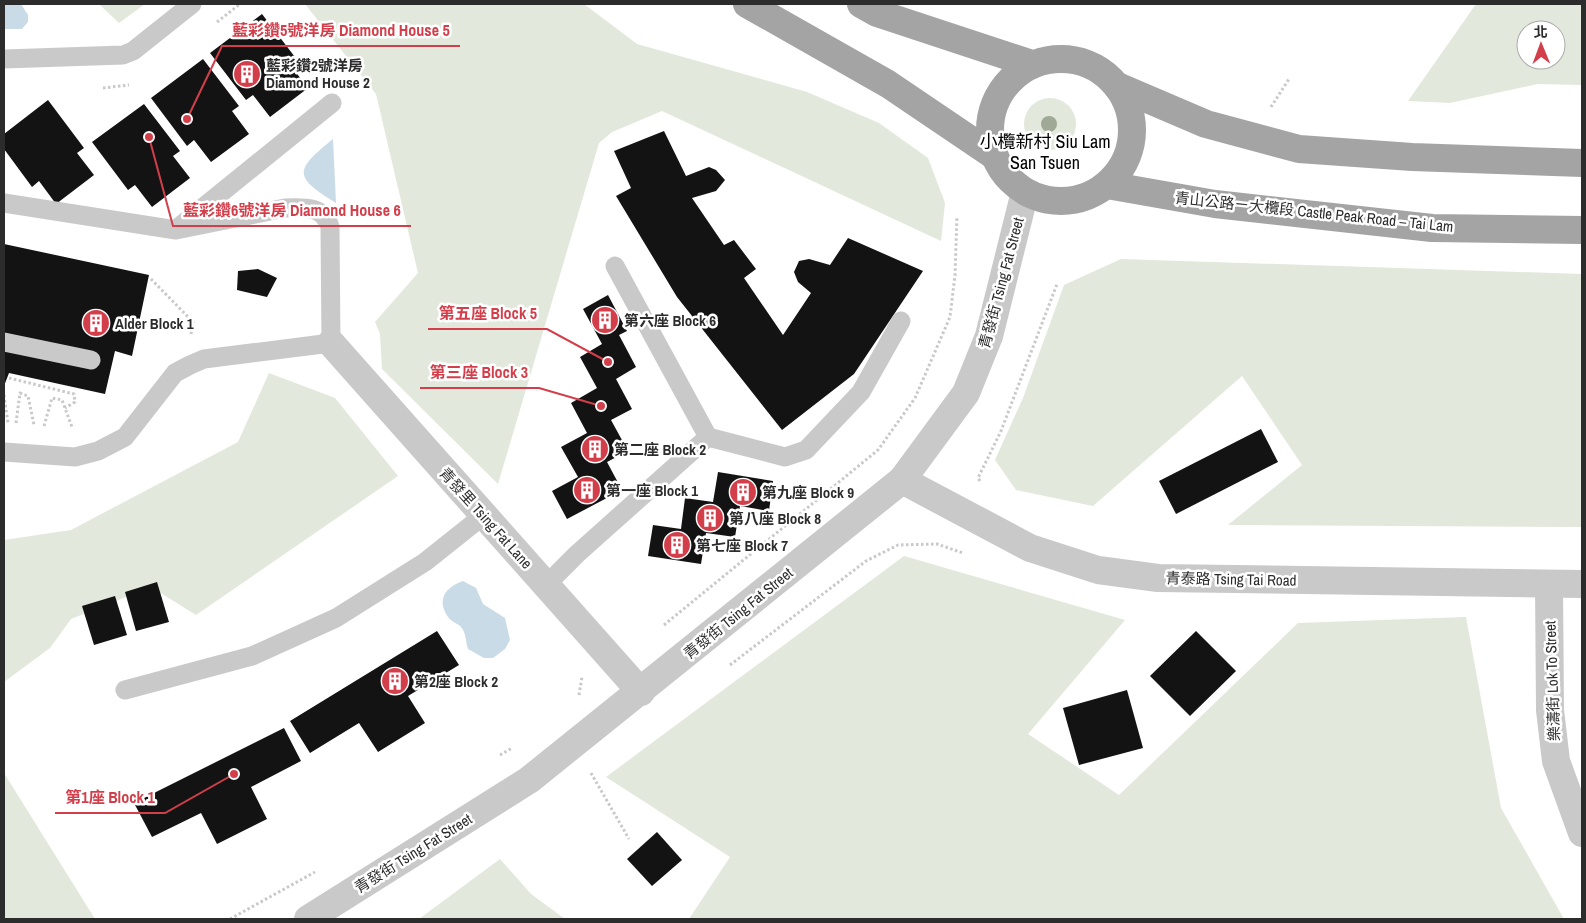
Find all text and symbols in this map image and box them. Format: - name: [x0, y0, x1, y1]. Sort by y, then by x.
- callout: 藍彩鑽5號洋房 Diamond House 5: [222, 15, 460, 46]
- text: 藍彩鑽5號洋房 Diamond House 5: [232, 19, 450, 41]
- north arrow: [1516, 20, 1566, 70]
- text: 北: [1534, 23, 1548, 41]
- place label: 藍彩鑽2號洋房 Diamond House 2: [266, 55, 370, 93]
- building icon: 藍彩鑽2號洋房 Diamond House 2: [232, 59, 262, 89]
- district label: 小欖新村 Siu Lam San Tsuen: [979, 129, 1111, 175]
- street label: 青山公路－大欖段 Castle Peak Road – Tai Lam: [1174, 187, 1454, 237]
- callout: 藍彩鑽6號洋房 Diamond House 6: [173, 195, 411, 226]
- text: 藍彩鑽6號洋房 Diamond House 6: [183, 199, 401, 221]
- street label: 青發街 Tsing Fat Street: [973, 215, 1029, 351]
- callout: 第五座 Block 5: [428, 298, 547, 329]
- text: 第五座 Block 5: [439, 302, 537, 324]
- building icon: 第六座 Block 6: [590, 305, 620, 335]
- building icon: Alder Block 1: [81, 308, 111, 338]
- place label: 第六座 Block 6: [624, 310, 716, 331]
- place label: Alder Block 1: [115, 313, 194, 334]
- callout: 第三座 Block 3: [420, 357, 539, 388]
- text: 第三座 Block 3: [430, 361, 528, 383]
- building icon: 第二座 Block 2: [580, 434, 610, 464]
- place label: 第二座 Block 2: [614, 439, 706, 460]
- street label: 青發里 Tsing Fat Lane: [435, 463, 537, 573]
- building icon: 第一座 Block 1: [572, 475, 602, 505]
- building icon: 第九座 Block 9: [728, 477, 758, 507]
- place label: 第一座 Block 1: [606, 480, 698, 501]
- place label: 第九座 Block 9: [762, 482, 854, 503]
- building icon: 第八座 Block 8: [695, 503, 725, 533]
- place label: 第八座 Block 8: [729, 508, 821, 529]
- building icon: 第七座 Block 7: [662, 530, 692, 560]
- place label: 第七座 Block 7: [696, 535, 788, 556]
- street label: 青發街 Tsing Fat Street: [679, 562, 797, 664]
- street label: 青泰路 Tsing Tai Road: [1165, 567, 1297, 591]
- street label: 樂濤街 Lok To Street: [1539, 620, 1565, 742]
- building icon: 第2座 Block 2: [380, 666, 410, 696]
- place label: 第2座 Block 2: [414, 671, 498, 692]
- callout: 第1座 Block 1: [55, 782, 165, 813]
- text: 第1座 Block 1: [65, 786, 156, 808]
- street label: 青發街 Tsing Fat Street: [350, 808, 476, 898]

